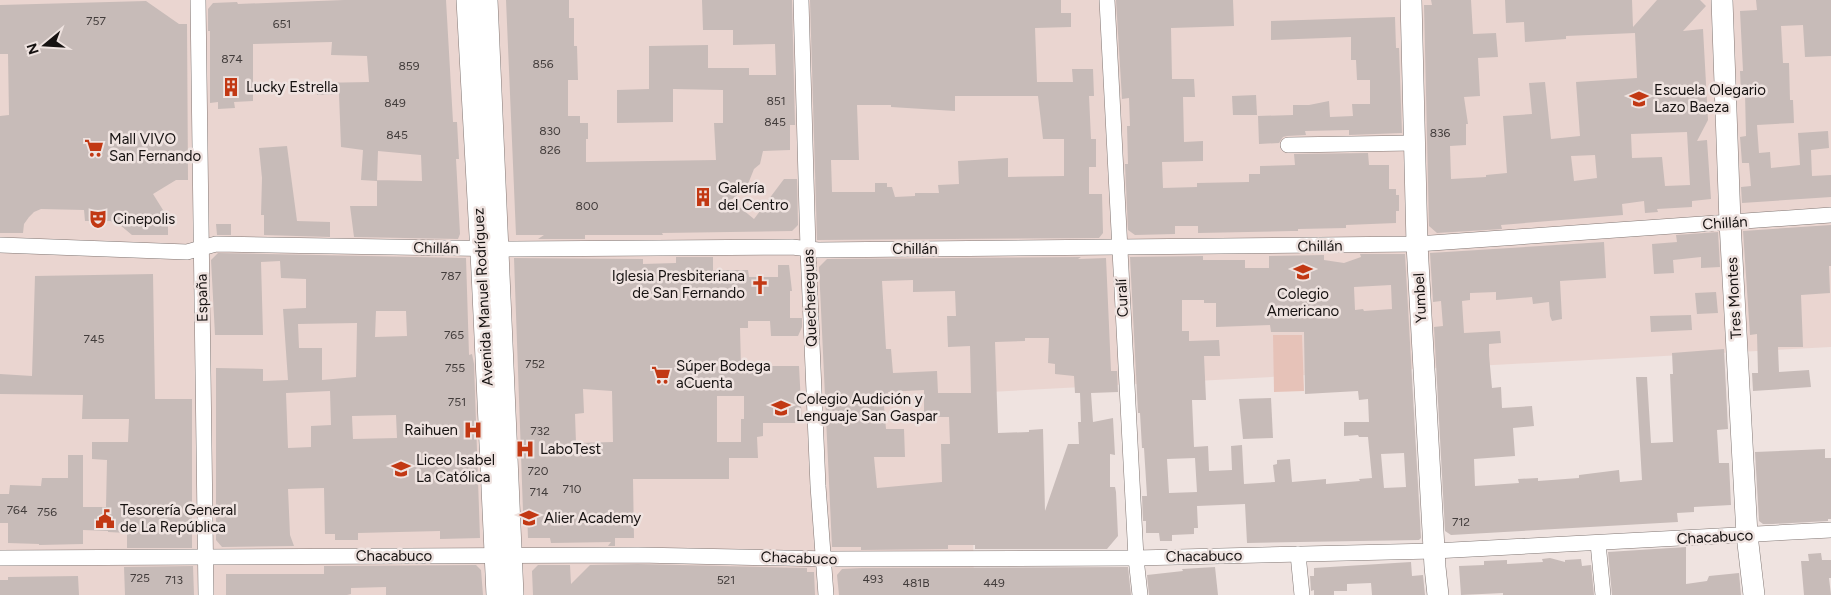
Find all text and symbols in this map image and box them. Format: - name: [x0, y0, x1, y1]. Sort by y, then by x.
- house number: 757: [86, 14, 106, 28]
- house number: 651: [273, 17, 291, 31]
- north arrow: [20, 20, 70, 70]
- text: N: [23, 41, 43, 57]
- house number: 874: [221, 52, 243, 66]
- house number: 856: [532, 57, 554, 71]
- house number: 859: [398, 59, 420, 73]
- building icon: Lucky Estrella: [220, 76, 242, 98]
- place label: Lucky Estrella: [246, 78, 338, 96]
- place label: Escuela Olegario Lazo Baeza: [1654, 81, 1766, 116]
- school or university icon: Escuela Olegario Lazo Baeza: [1628, 88, 1650, 110]
- house number: 851: [766, 94, 786, 108]
- house number: 849: [384, 96, 406, 110]
- house number: 845: [764, 115, 786, 129]
- house number: 830: [539, 124, 561, 138]
- house number: 836: [1430, 126, 1451, 140]
- house number: 845: [386, 128, 408, 142]
- place label: Mall VIVO San Fernando: [109, 130, 201, 165]
- supermarket icon: Mall VIVO San Fernando: [83, 137, 105, 159]
- house number: 826: [540, 143, 561, 157]
- place label: Galería del Centro: [718, 179, 789, 214]
- building icon: Galería del Centro: [692, 186, 714, 208]
- house number: 800: [576, 199, 599, 213]
- theatre icon: Cinepolis: [87, 208, 109, 230]
- street label: Avenida Manuel Rodríguez: [469, 208, 497, 386]
- place label: Cinepolis: [113, 210, 175, 228]
- street label: Chillán: [1702, 212, 1748, 234]
- street label: Chillán: [1297, 237, 1343, 255]
- street label: Chillán: [413, 239, 459, 257]
- street label: Chillán: [892, 240, 938, 258]
- street label: Quechereguas: [799, 249, 821, 347]
- street label: Tres Montes: [1723, 257, 1745, 339]
- school or university icon: Colegio Americano: [1292, 261, 1314, 283]
- place label: Iglesia Presbiteriana de San Fernando: [612, 267, 745, 302]
- house number: 787: [441, 269, 462, 283]
- street label: Yumbel: [1410, 273, 1430, 323]
- street label: España: [193, 274, 211, 322]
- church icon: Iglesia Presbiteriana de San Fernando: [749, 274, 771, 296]
- street label: Curalí: [1112, 277, 1132, 318]
- place label: Colegio Americano: [1267, 285, 1340, 320]
- house number: 765: [444, 328, 464, 342]
- house number: 745: [84, 332, 104, 346]
- house number: 752: [525, 357, 545, 371]
- place label: Súper Bodega aCuenta: [676, 357, 771, 392]
- house number: 755: [445, 361, 465, 375]
- supermarket icon: Súper Bodega aCuenta: [650, 364, 672, 386]
- place label: Colegio Audición y Lenguaje San Gaspar: [796, 390, 938, 425]
- house number: 751: [448, 395, 466, 409]
- school or university icon: Colegio Audición y Lenguaje San Gaspar: [770, 397, 792, 419]
- hospital icon: Raihuen: [462, 419, 484, 441]
- place label: Raihuen: [404, 421, 458, 439]
- house number: 732: [530, 424, 550, 438]
- hospital icon: LaboTest: [514, 438, 536, 460]
- place label: LaboTest: [540, 440, 601, 458]
- place label: Liceo Isabel La Católica: [416, 451, 495, 486]
- school or university icon: Liceo Isabel La Católica: [390, 458, 412, 480]
- house number: 720: [528, 464, 549, 478]
- house number: 710: [562, 482, 582, 496]
- house number: 714: [530, 485, 549, 499]
- place label: Tesorería General de La República: [120, 501, 237, 536]
- house number: 764: [7, 503, 28, 517]
- house number: 756: [37, 505, 57, 519]
- school or university icon: Alier Academy: [518, 507, 540, 529]
- public building icon: Tesorería General de La República: [94, 508, 116, 530]
- place label: Alier Academy: [544, 509, 641, 527]
- house number: 712: [1452, 515, 1470, 529]
- street label: Chacabuco: [1676, 526, 1754, 548]
- street label: Chacabuco: [1166, 546, 1243, 566]
- street label: Chacabuco: [356, 547, 433, 565]
- street label: Chacabuco: [760, 548, 838, 568]
- house number: 725: [130, 571, 150, 585]
- house number: 493: [863, 572, 883, 586]
- house number: 713: [165, 573, 183, 587]
- house number: 521: [717, 573, 735, 587]
- house number: 481B: [902, 576, 930, 590]
- house number: 449: [983, 576, 1005, 590]

